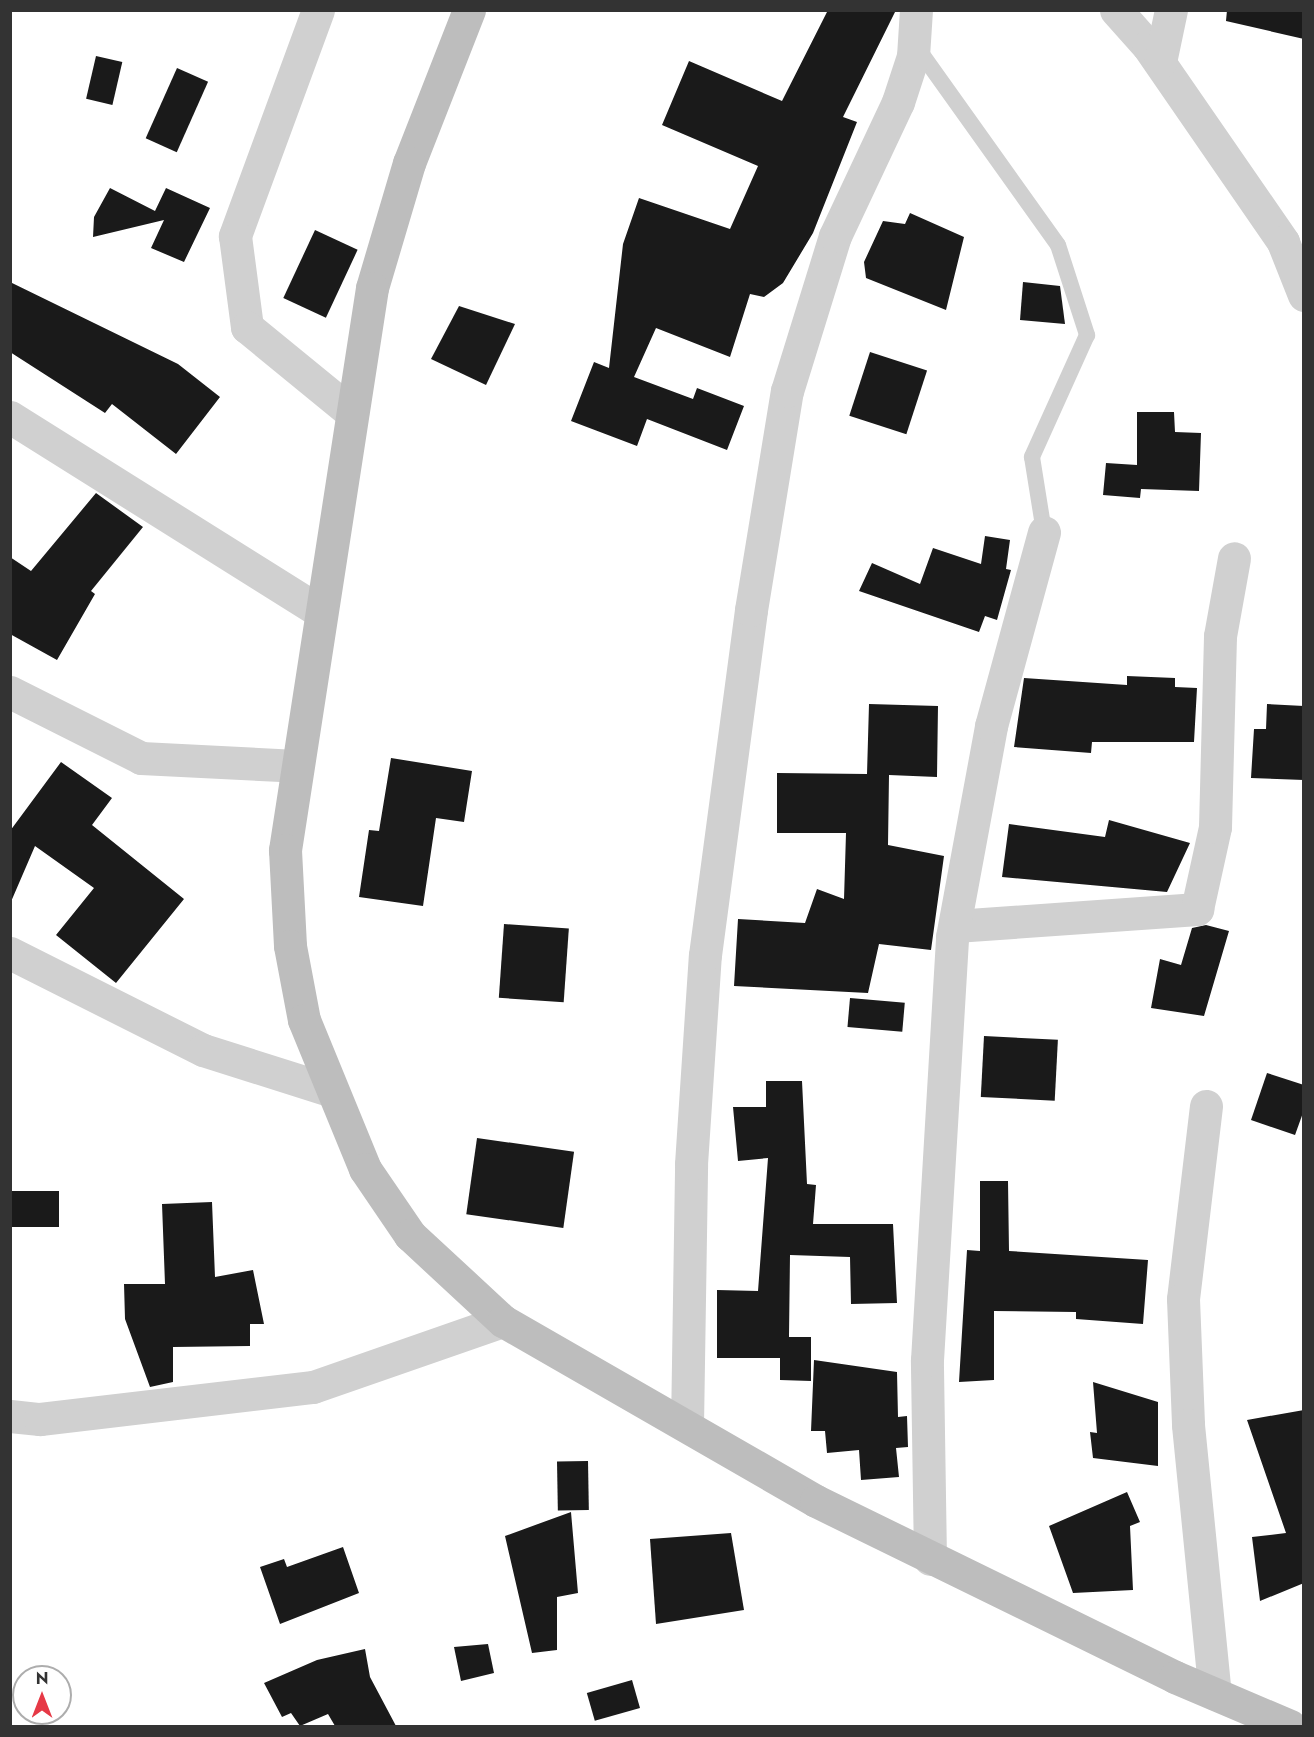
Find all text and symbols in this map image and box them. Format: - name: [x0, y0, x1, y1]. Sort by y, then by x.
- north arrow: [12, 1665, 72, 1725]
- text: N: [36, 1667, 48, 1690]

